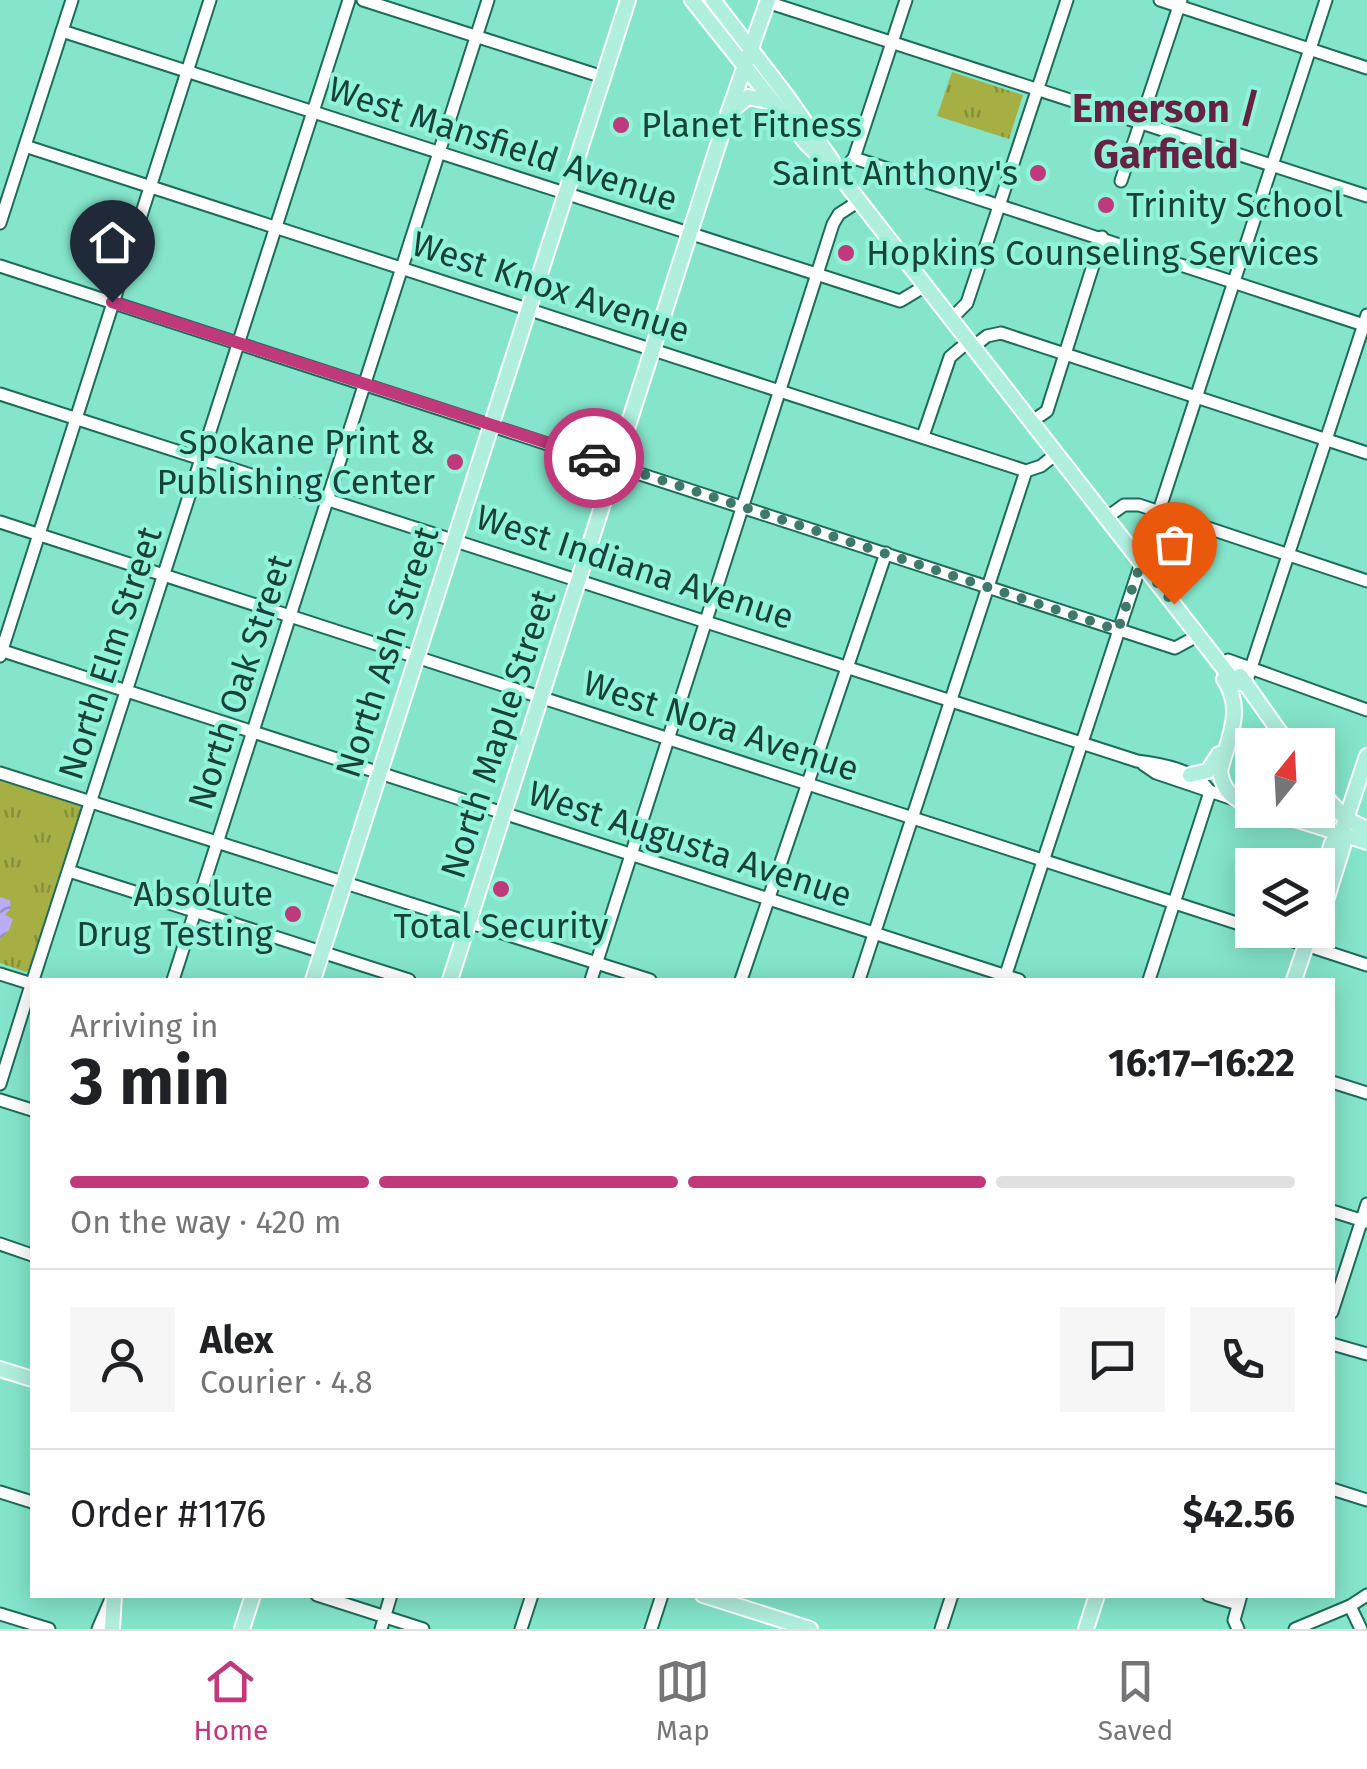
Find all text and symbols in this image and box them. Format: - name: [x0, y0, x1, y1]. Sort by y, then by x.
- street label: West Mansfield Avenue: [323, 68, 683, 220]
- district label: Emerson / Garfield: [1072, 85, 1260, 179]
- place label: Planet Fitness: [641, 104, 862, 146]
- marker: Planet Fitness: [610, 114, 632, 136]
- place label: Saint Anthony's: [772, 152, 1018, 194]
- marker: Saint Anthony's: [1027, 162, 1049, 184]
- place label: Trinity School: [1126, 184, 1343, 226]
- marker: Trinity School: [1095, 194, 1117, 216]
- pin: [70, 200, 155, 303]
- icon: home: [85, 215, 140, 270]
- street label: West Knox Avenue: [407, 222, 695, 352]
- place label: Hopkins Counseling Services: [866, 232, 1319, 274]
- marker: Hopkins Counseling Services: [835, 242, 857, 264]
- courier: [544, 408, 644, 508]
- place label: Spokane Print & Publishing Center: [156, 421, 435, 503]
- icon: car: [567, 431, 622, 486]
- marker: Spokane Print & Publishing Center: [444, 451, 466, 473]
- street label: West Indiana Avenue: [471, 496, 799, 638]
- pin: [1132, 502, 1217, 605]
- icon: bag: [1147, 517, 1202, 572]
- street label: North Elm Street: [49, 521, 171, 785]
- street label: North Ash Street: [327, 521, 447, 783]
- street label: North Oak Street: [179, 549, 301, 815]
- street label: North Maple Street: [432, 584, 565, 883]
- street label: West Nora Avenue: [578, 662, 864, 790]
- north arrow: [1235, 728, 1335, 828]
- map controls: [1235, 728, 1335, 948]
- street label: West Augusta Avenue: [523, 772, 857, 916]
- button: layers: [1235, 848, 1335, 948]
- place label: Absolute Drug Testing: [76, 873, 274, 955]
- marker: Total Security: [490, 878, 512, 900]
- marker: Absolute Drug Testing: [282, 903, 304, 925]
- place label: Total Security: [393, 905, 609, 947]
- text: Arriving in: [70, 1007, 218, 1045]
- text: 16:17–16:22: [1108, 1040, 1295, 1086]
- text: 3 min: [70, 1043, 230, 1121]
- text: On the way · 420 m: [70, 1203, 341, 1241]
- button: person: [70, 1307, 175, 1412]
- button: chat: [1060, 1307, 1165, 1412]
- button: phone: [1190, 1307, 1295, 1412]
- text: Alex: [200, 1317, 273, 1363]
- text: Courier · 4.8: [200, 1363, 373, 1401]
- text: Order #1176: [70, 1491, 266, 1537]
- text: $42.56: [1182, 1491, 1295, 1537]
- tab: Home: [194, 1654, 268, 1747]
- tab: Map: [655, 1654, 710, 1747]
- tab: Saved: [1098, 1654, 1173, 1747]

